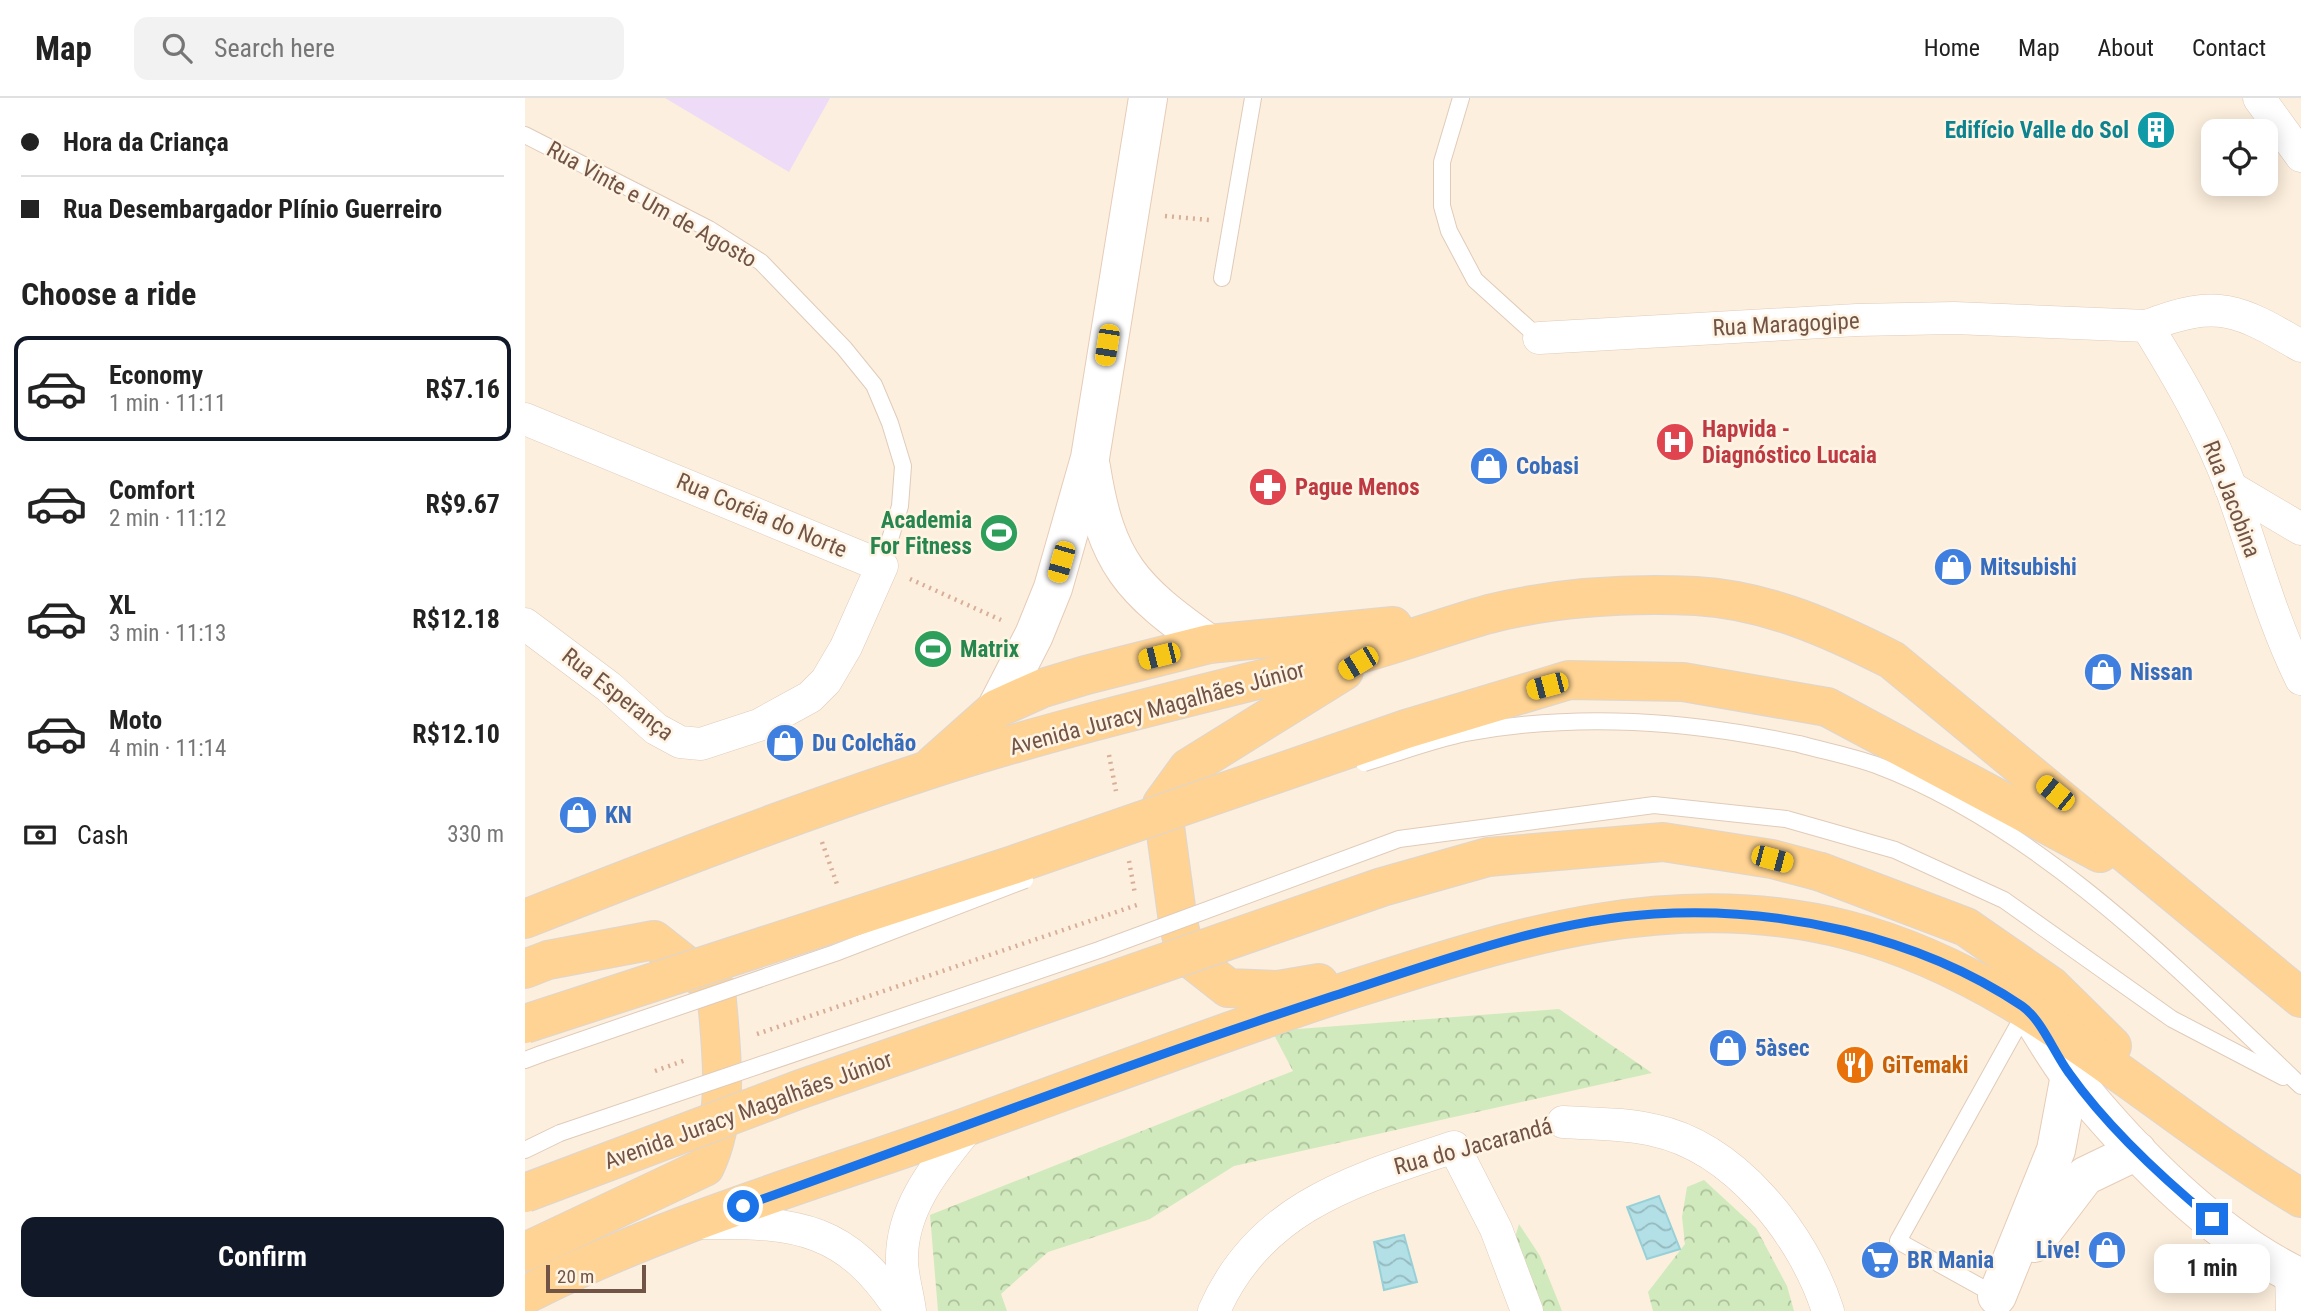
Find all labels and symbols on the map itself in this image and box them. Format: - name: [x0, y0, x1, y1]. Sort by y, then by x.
- building icon: Edifício Valle do Sol: [2135, 109, 2177, 151]
- place label: Edifício Valle do Sol: [1945, 117, 2129, 144]
- street label: Rua Vinte e Um de Agosto: [542, 136, 761, 273]
- street label: Rua Maragogipe: [1712, 307, 1860, 342]
- car: [1094, 323, 1121, 367]
- place label: Hapvida - Diagnóstico Lucaia: [1702, 416, 1877, 469]
- hospital icon: Hapvida - Diagnóstico Lucaia: [1654, 421, 1696, 463]
- street label: Rua Jacobina: [2197, 437, 2266, 561]
- shop icon: Cobasi: [1468, 445, 1510, 487]
- place label: Cobasi: [1516, 453, 1579, 480]
- pharmacy icon: Pague Menos: [1247, 466, 1289, 508]
- street label: Rua Coréia do Norte: [673, 467, 851, 564]
- place label: Pague Menos: [1295, 474, 1420, 501]
- place label: Academia For Fitness: [870, 507, 972, 560]
- sports icon: Academia For Fitness: [978, 512, 1020, 554]
- car: [1046, 539, 1077, 585]
- shop icon: Mitsubishi: [1932, 546, 1974, 588]
- place label: Mitsubishi: [1980, 554, 2077, 581]
- sports icon: Matrix: [912, 628, 954, 670]
- place label: Matrix: [960, 636, 1020, 663]
- car: [1137, 641, 1182, 671]
- street label: Rua Esperança: [557, 642, 679, 746]
- car: [1335, 643, 1382, 683]
- shop icon: Nissan: [2082, 651, 2124, 693]
- street label: Avenida Juracy Magalhães Júnior: [1007, 656, 1308, 761]
- place label: Nissan: [2130, 659, 2193, 686]
- car: [1524, 670, 1571, 702]
- shop icon: Du Colchão: [764, 722, 806, 764]
- place label: Du Colchão: [812, 730, 916, 757]
- car: [2033, 772, 2078, 814]
- shop icon: KN: [557, 794, 599, 836]
- place label: KN: [605, 802, 632, 829]
- car: [1749, 843, 1796, 875]
- shop icon: 5àsec: [1707, 1027, 1749, 1069]
- place label: 5àsec: [1755, 1035, 1810, 1062]
- restaurant icon: GiTemaki: [1834, 1044, 1876, 1086]
- street label: Avenida Juracy Magalhães Júnior: [600, 1046, 896, 1175]
- place label: GiTemaki: [1882, 1052, 1968, 1079]
- street label: Rua do Jacarandá: [1391, 1112, 1555, 1181]
- route start: [727, 1190, 759, 1222]
- route end: [2196, 1203, 2228, 1235]
- shop icon: Live!: [2086, 1229, 2128, 1271]
- place label: Live!: [2036, 1237, 2080, 1264]
- supermarket icon: BR Mania: [1859, 1239, 1901, 1281]
- callout: 1 min: [2154, 1244, 2270, 1292]
- place label: BR Mania: [1907, 1247, 1994, 1274]
- scale bar: [546, 1262, 646, 1294]

